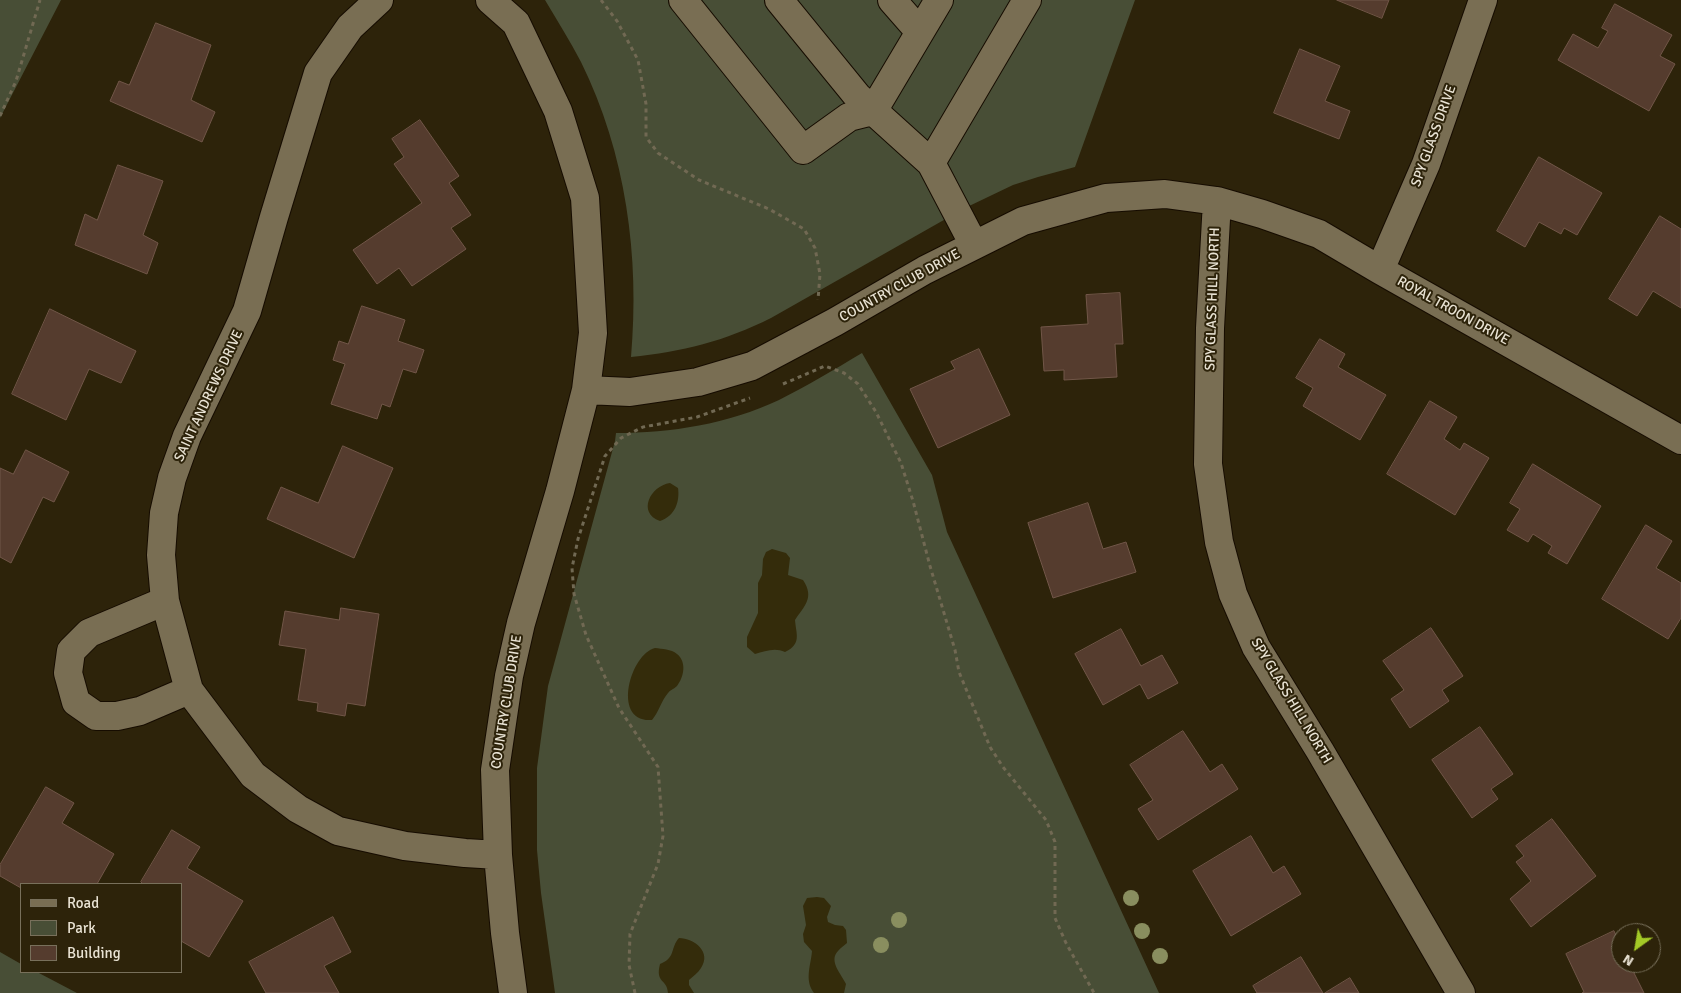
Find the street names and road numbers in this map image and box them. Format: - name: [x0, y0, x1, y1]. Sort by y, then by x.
- street label: SPY GLASS DRIVE: [1408, 83, 1460, 189]
- street label: SPY GLASS HILL NORTH: [1202, 227, 1224, 371]
- street label: COUNTRY CLUB DRIVE: [837, 246, 963, 326]
- street label: ROYAL TROON DRIVE: [1394, 273, 1512, 349]
- street label: SAINT ANDREWS DRIVE: [171, 327, 247, 465]
- street label: COUNTRY CLUB DRIVE: [488, 634, 526, 770]
- street label: SPY GLASS HILL NORTH: [1247, 635, 1335, 767]

